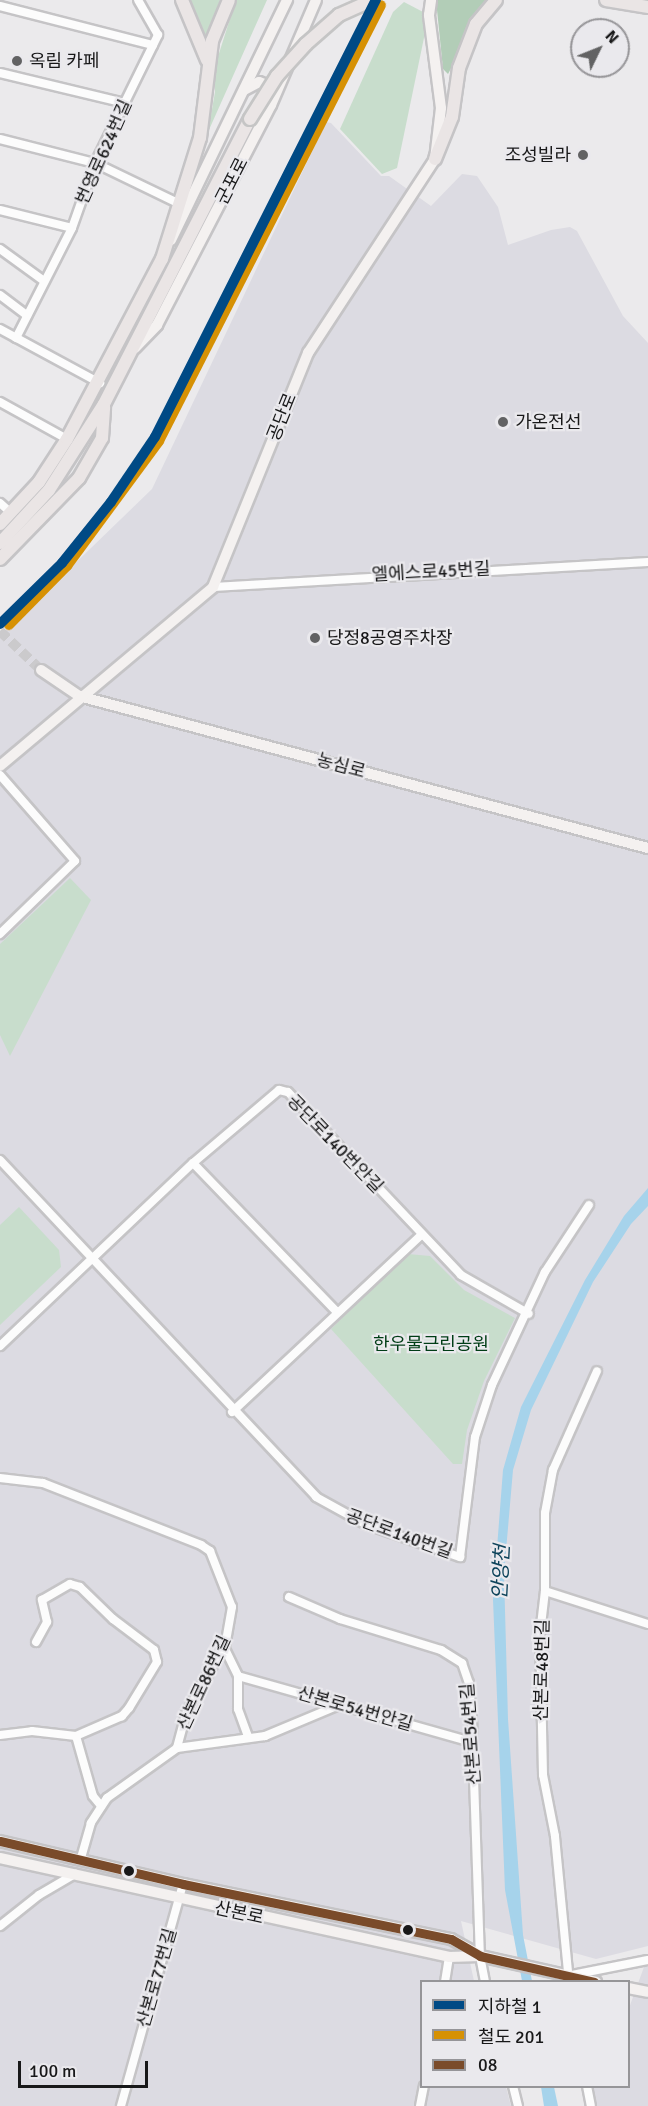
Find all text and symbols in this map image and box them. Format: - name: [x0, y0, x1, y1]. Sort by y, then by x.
- north arrow: [570, 18, 630, 78]
- text: N: [601, 26, 623, 48]
- place label: 옥림 카페: [29, 50, 99, 72]
- marker: 옥림 카페: [10, 54, 24, 68]
- street label: 번영로624번길: [71, 96, 137, 208]
- place label: 조성빌라: [505, 144, 571, 166]
- marker: 조성빌라: [576, 148, 590, 162]
- street label: 군포로: [211, 154, 253, 208]
- street label: 공단로: [263, 390, 301, 444]
- place label: 가온전선: [515, 411, 581, 433]
- marker: 가온전선: [496, 415, 510, 429]
- street label: 엘에스로45번길: [371, 558, 491, 586]
- place label: 당정8공영주차장: [327, 627, 453, 649]
- marker: 당정8공영주차장: [308, 631, 322, 645]
- street label: 농심로: [314, 749, 368, 783]
- street label: 공단로140번안길: [283, 1090, 387, 1198]
- park label: 한우물근린공원: [373, 1333, 489, 1355]
- street label: 공단로140번길: [343, 1505, 455, 1563]
- water label: 안양천: [488, 1544, 514, 1600]
- street label: 산본로48번길: [530, 1619, 554, 1721]
- street label: 산본로86번길: [173, 1632, 235, 1734]
- street label: 산본로54번안길: [295, 1682, 415, 1736]
- street label: 산본로54번길: [457, 1682, 485, 1786]
- unlabelled marker: [123, 1865, 135, 1877]
- street label: 산본로: [212, 1897, 266, 1929]
- unlabelled marker: [402, 1924, 414, 1936]
- street label: 산본로77번길: [133, 1926, 181, 2030]
- legend: [420, 1980, 630, 2088]
- text: 지하철 1: [478, 1996, 541, 2018]
- text: 철도 201: [478, 2026, 544, 2048]
- scale bar: [21, 2049, 152, 2087]
- text: 08: [478, 2054, 497, 2076]
- text: 100 m: [29, 2060, 76, 2082]

